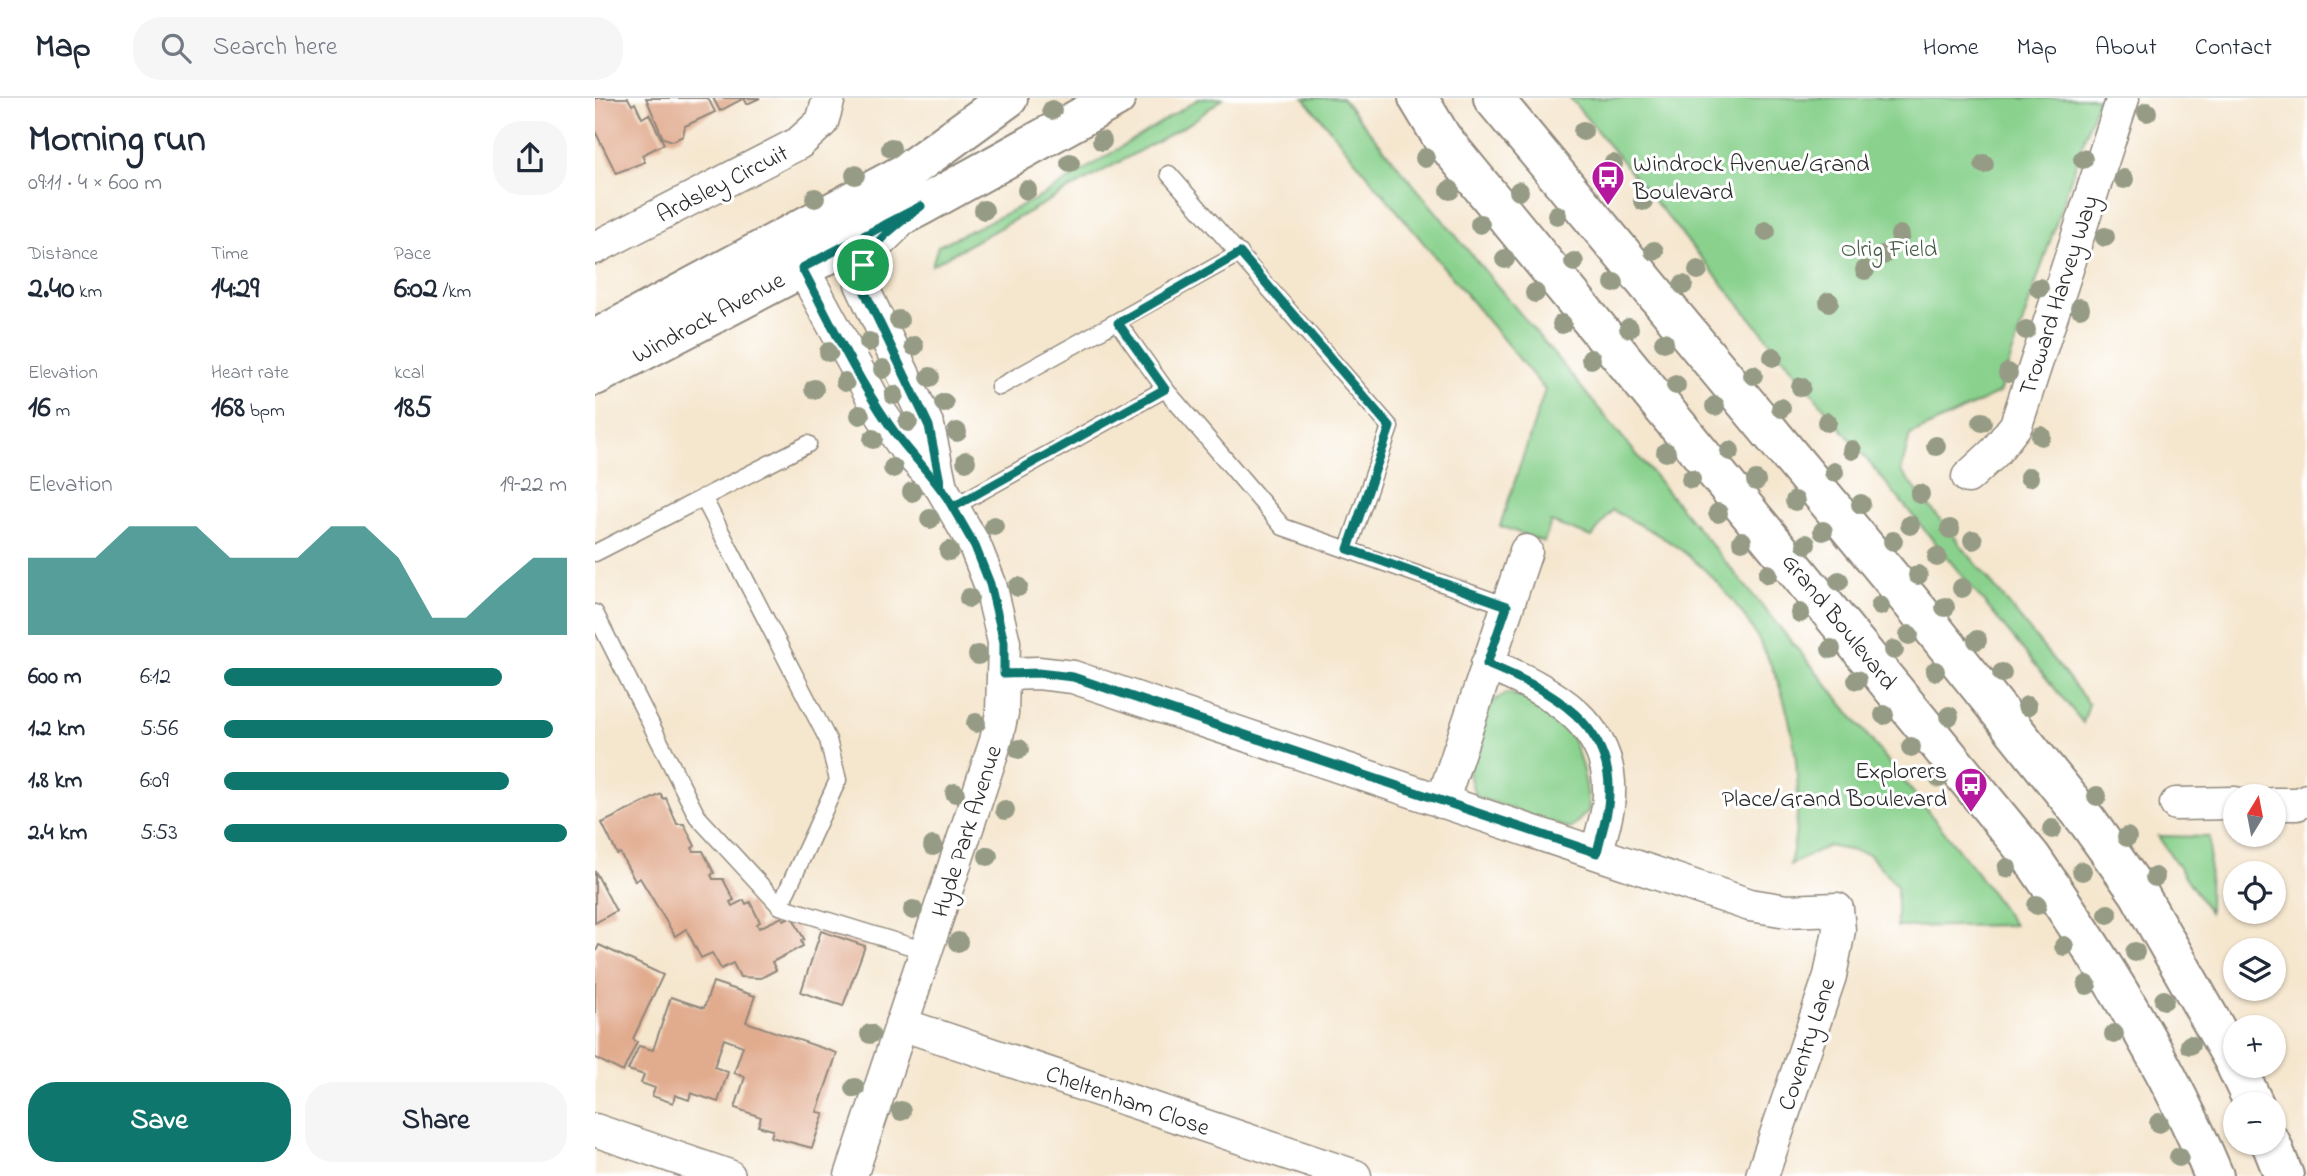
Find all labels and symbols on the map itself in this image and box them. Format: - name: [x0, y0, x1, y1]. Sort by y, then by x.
- street label: Ardsley Circuit: [651, 137, 796, 234]
- place label: Windrock Avenue/Grand Boulevard: [1632, 148, 1870, 211]
- bus stop icon: Windrock Avenue/Grand Boulevard: [1589, 158, 1627, 207]
- street label: Troward Harvey Way: [2011, 191, 2110, 401]
- park label: Olrig Field: [1841, 233, 1938, 268]
- pin: [833, 235, 893, 295]
- street label: Windrock Avenue: [627, 264, 792, 374]
- street label: Grand Boulevard: [1772, 547, 1905, 699]
- street label: Hyde Park Avenue: [924, 741, 1014, 923]
- place label: Explorers Place/Grand Boulevard: [1722, 755, 1948, 818]
- bus stop icon: Explorers Place/Grand Boulevard: [1952, 765, 1990, 814]
- north arrow: [2223, 784, 2285, 847]
- street label: Coventry Lane: [1770, 974, 1847, 1116]
- street label: Cheltenham Close: [1040, 1058, 1214, 1147]

